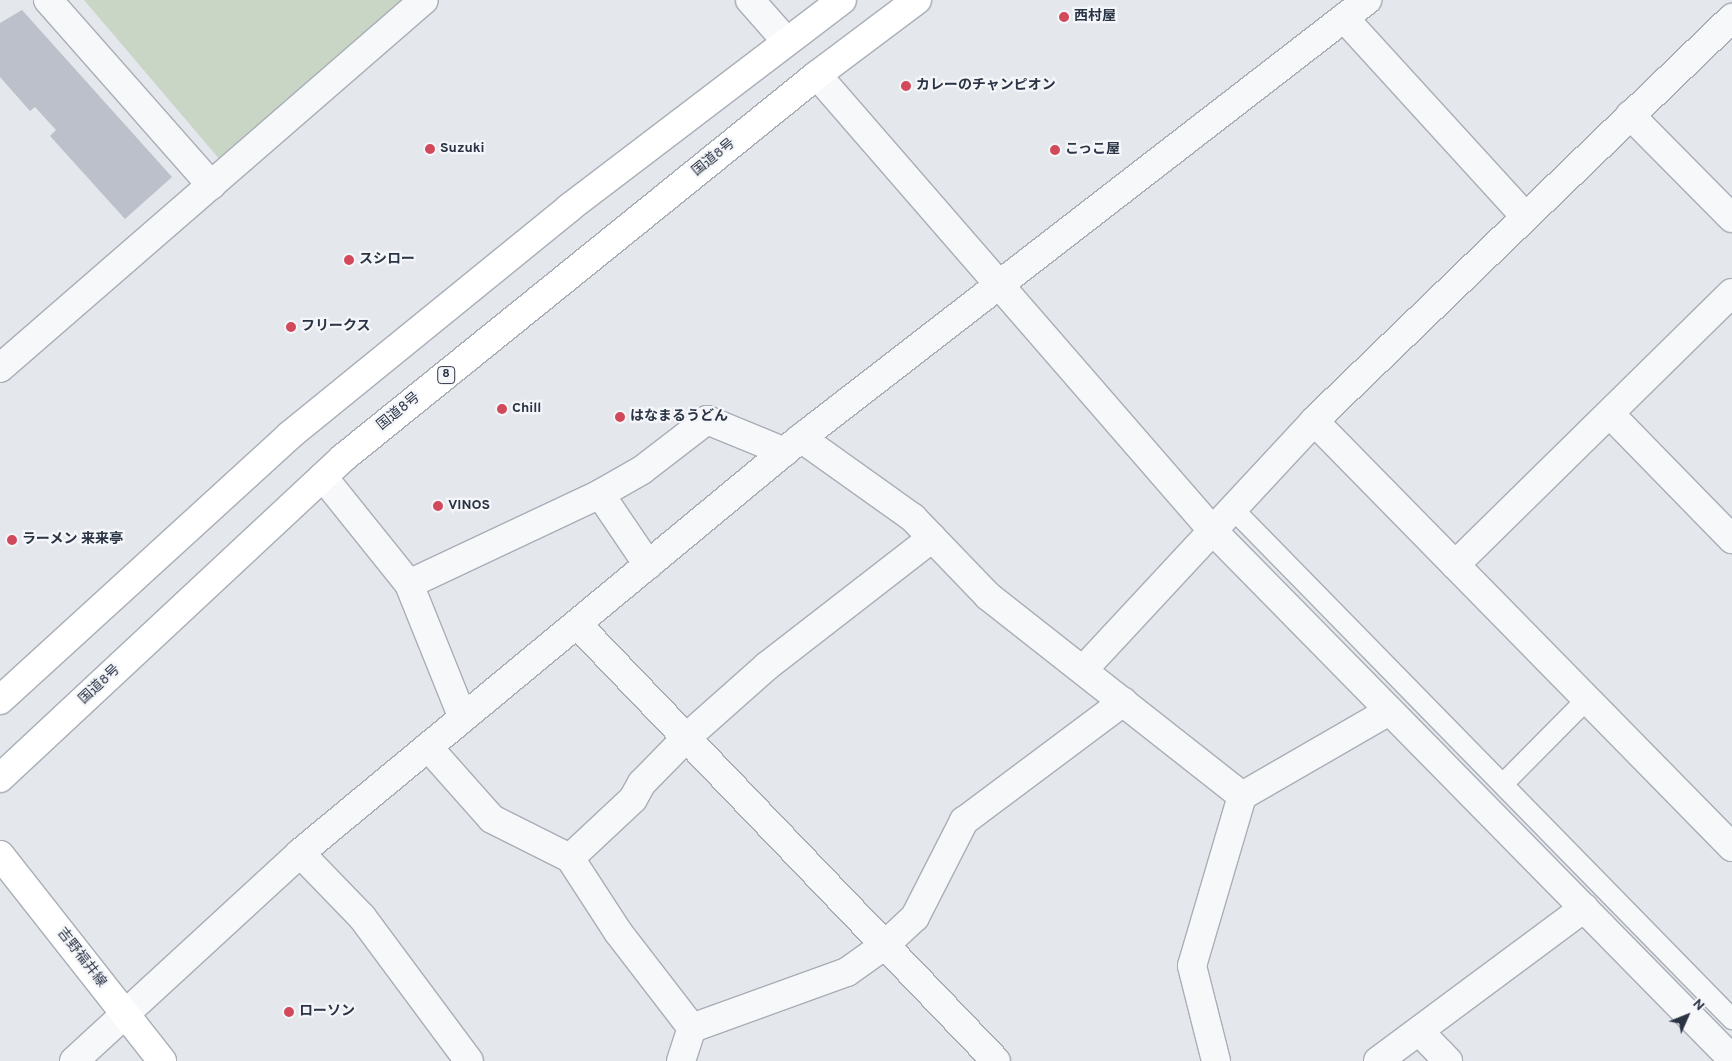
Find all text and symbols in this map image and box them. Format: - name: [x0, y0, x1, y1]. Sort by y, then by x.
- place label: 西村屋: [1074, 9, 1116, 25]
- marker: 西村屋: [1058, 11, 1070, 23]
- place label: カレーのチャンピオン: [916, 78, 1056, 94]
- marker: カレーのチャンピオン: [900, 80, 912, 92]
- street label: 国道8号: [689, 136, 739, 180]
- place label: Suzuki: [440, 141, 485, 157]
- place label: こっこ屋: [1065, 142, 1121, 158]
- marker: Suzuki: [424, 143, 436, 155]
- marker: こっこ屋: [1049, 144, 1061, 156]
- place label: スシロー: [359, 252, 415, 268]
- marker: スシロー: [343, 254, 355, 266]
- place label: フリークス: [301, 319, 371, 335]
- marker: フリークス: [285, 321, 297, 333]
- road number: 8: [436, 366, 456, 384]
- street label: 国道8号: [374, 390, 424, 434]
- place label: Chill: [512, 401, 541, 417]
- marker: Chill: [496, 403, 508, 415]
- place label: はなまるうどん: [630, 409, 728, 425]
- marker: はなまるうどん: [614, 411, 626, 423]
- place label: VINOS: [448, 498, 490, 514]
- marker: VINOS: [432, 500, 444, 512]
- place label: ラーメン 来来亭: [22, 532, 123, 548]
- marker: ラーメン 来来亭: [6, 534, 18, 546]
- street label: 国道8号: [76, 662, 124, 708]
- street label: 吉野福井線: [53, 925, 109, 991]
- north arrow: [1662, 991, 1712, 1041]
- text: N: [1689, 996, 1708, 1015]
- place label: ローソン: [299, 1004, 355, 1020]
- marker: ローソン: [283, 1006, 295, 1018]

